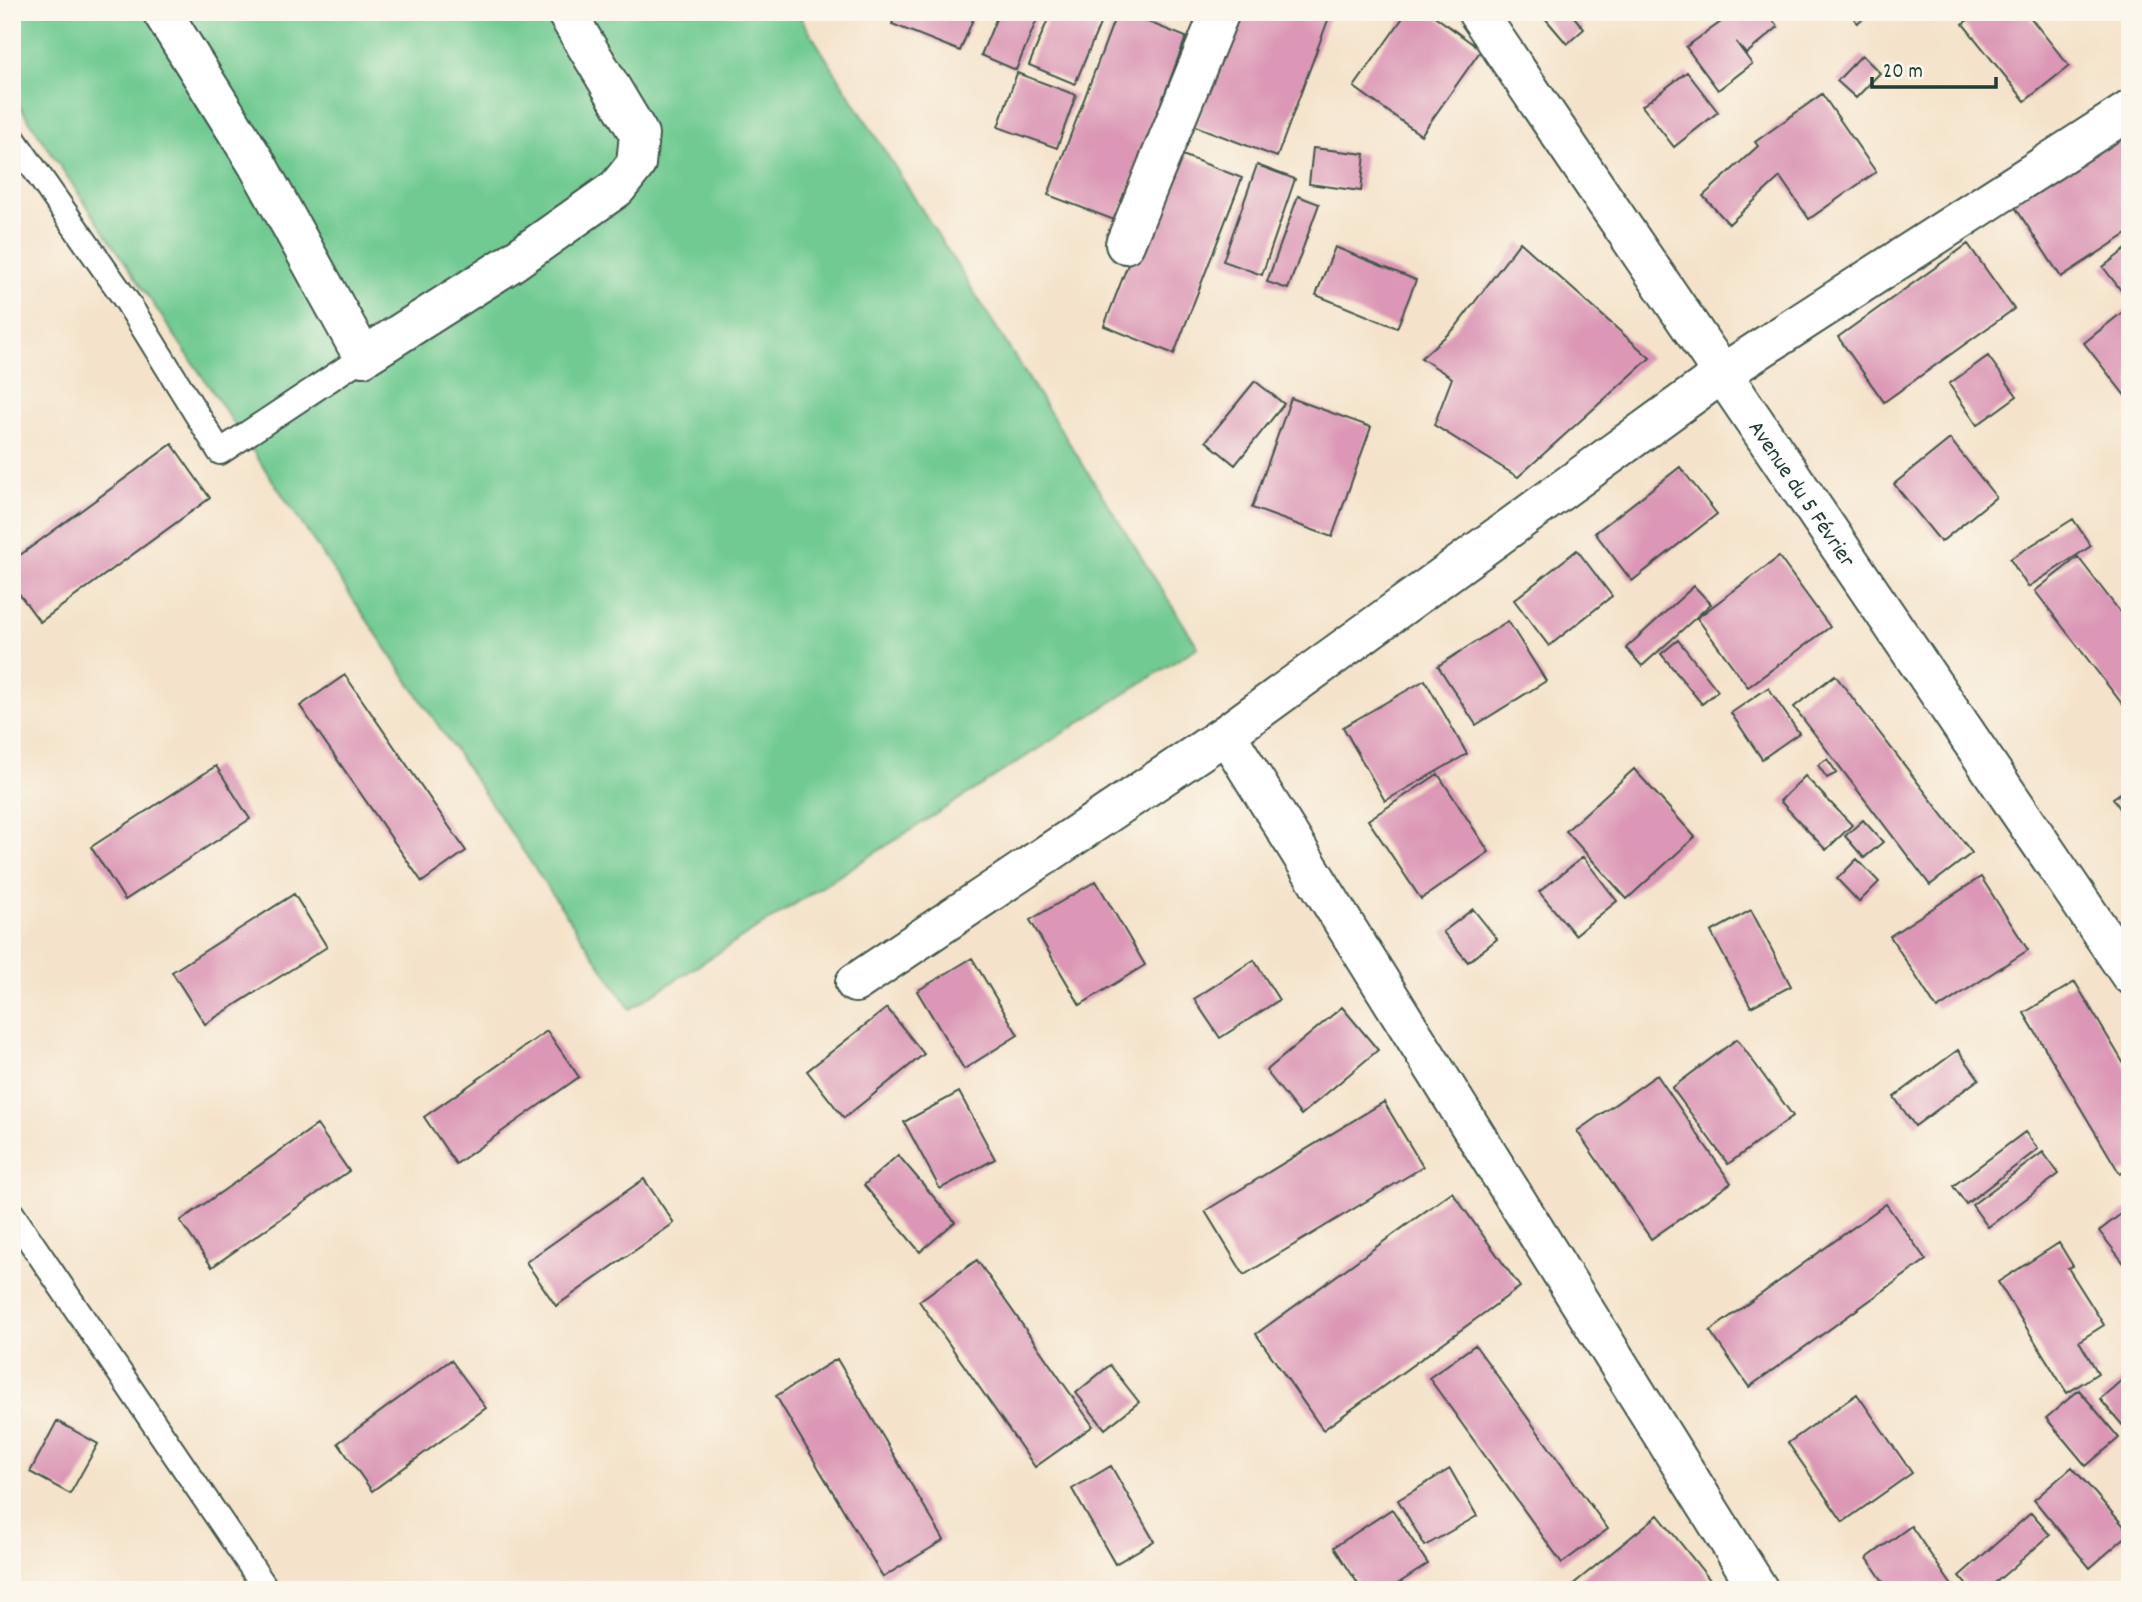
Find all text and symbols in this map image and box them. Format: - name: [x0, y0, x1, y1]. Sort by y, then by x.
- scale bar: [1872, 46, 1997, 90]
- text: 20 m: [1883, 58, 1923, 88]
- street label: Avenue du 5 Février: [1738, 415, 1862, 575]

